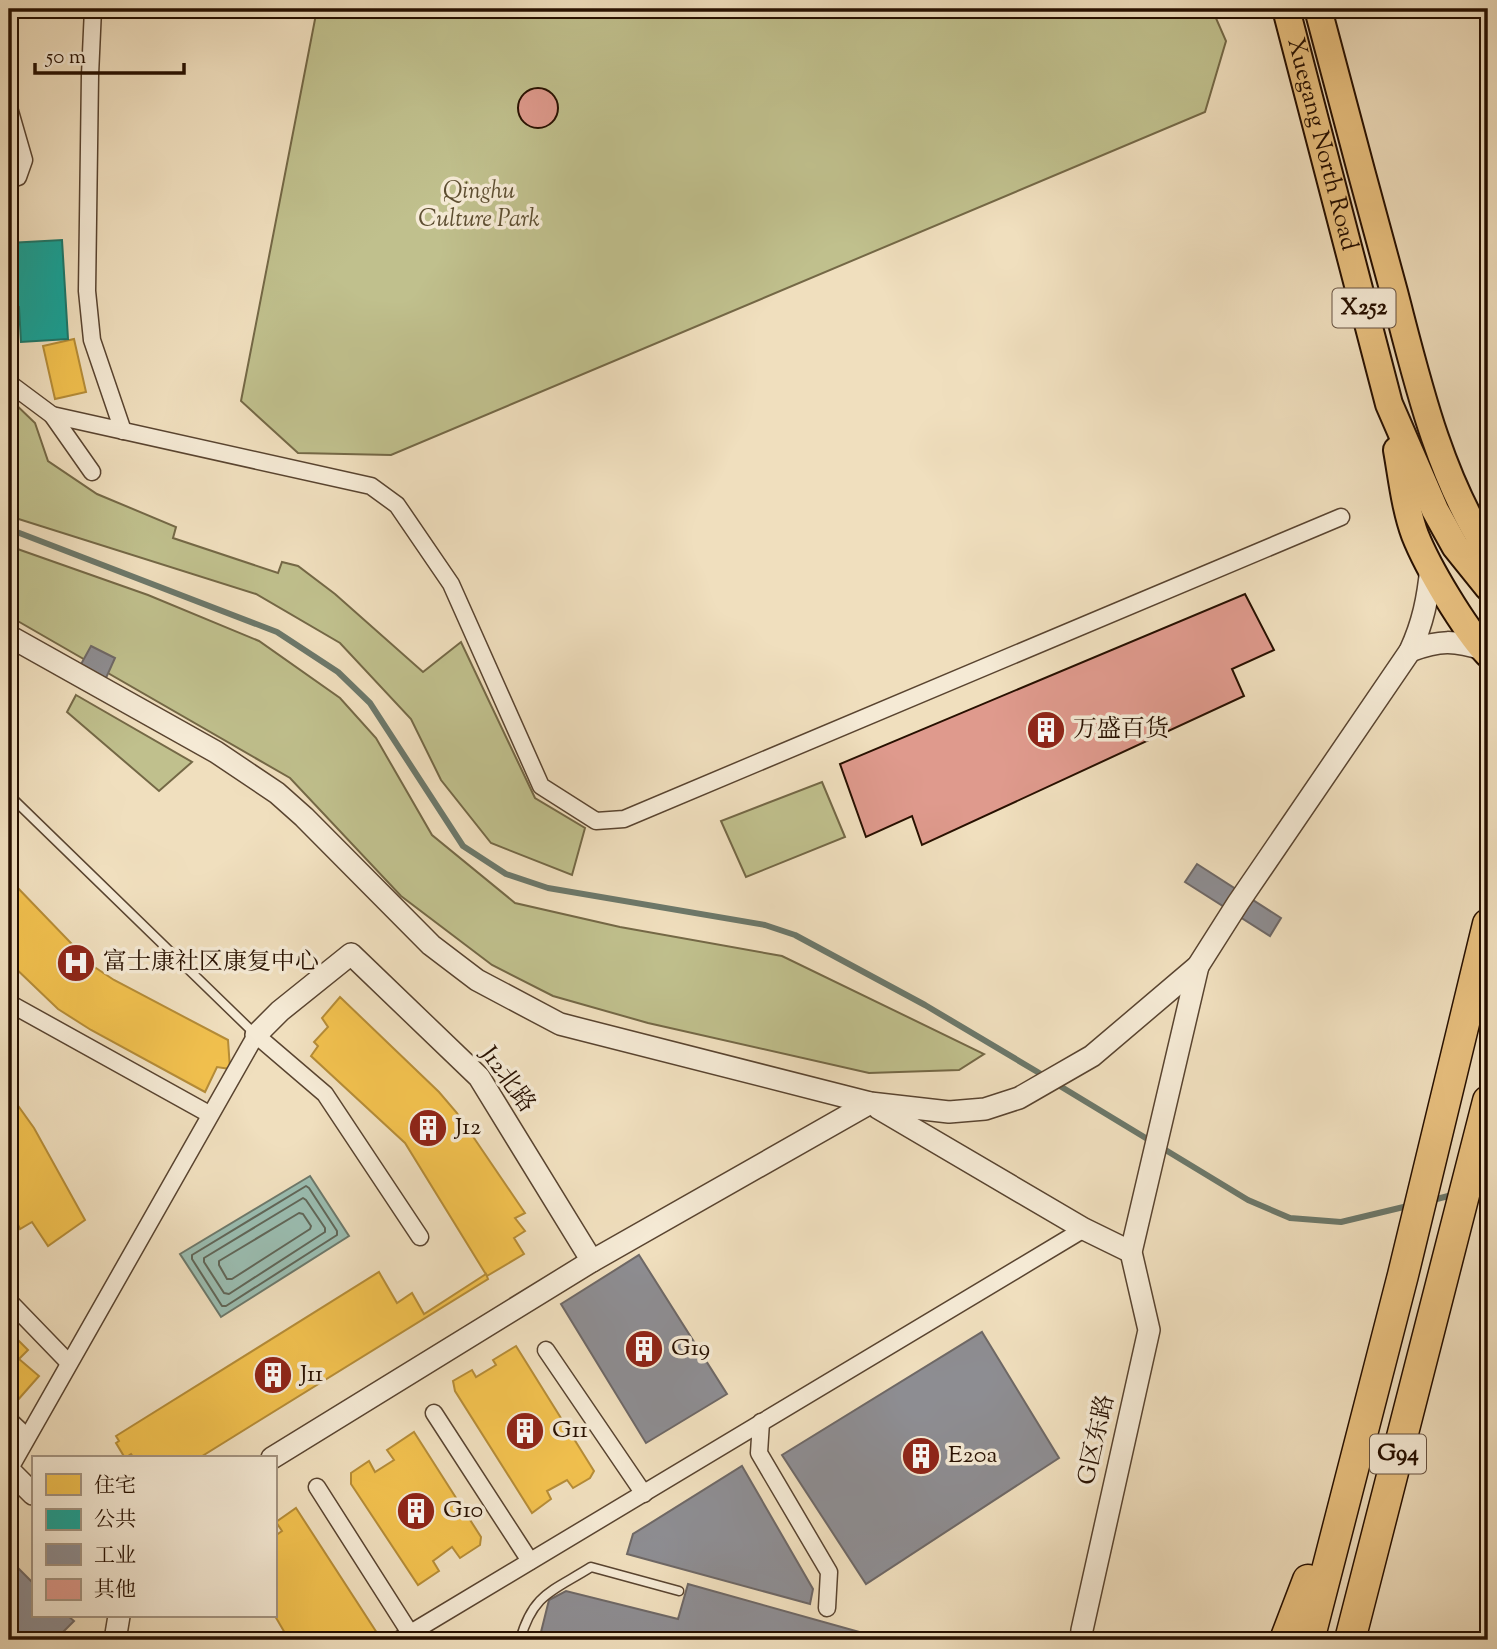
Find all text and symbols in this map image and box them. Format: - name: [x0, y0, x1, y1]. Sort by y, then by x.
- scale bar: [35, 32, 184, 76]
- street label: Xuegang North Road: [1277, 35, 1365, 255]
- text: 50 m: [45, 43, 86, 73]
- park label: Qinghu Culture Park: [418, 175, 540, 237]
- road number: X252: [1332, 288, 1396, 328]
- building icon: 万盛百货: [1025, 709, 1067, 751]
- place label: 万盛百货: [1073, 713, 1169, 747]
- hospital icon: 富士康社区康复中心: [55, 942, 97, 984]
- place label: 富士康社区康复中心: [103, 946, 319, 980]
- street label: J12北路: [470, 1038, 543, 1120]
- building icon: J12: [407, 1107, 449, 1149]
- place label: J12: [453, 1111, 481, 1145]
- building icon: G19: [623, 1328, 665, 1370]
- place label: G19: [671, 1332, 710, 1366]
- building icon: J11: [252, 1354, 294, 1396]
- place label: J11: [298, 1358, 323, 1392]
- street label: G区东路: [1070, 1392, 1124, 1488]
- building icon: G11: [504, 1410, 546, 1452]
- place label: G11: [552, 1414, 588, 1448]
- road number: G94: [1370, 1434, 1426, 1474]
- building icon: E20a: [900, 1435, 942, 1477]
- place label: E20a: [948, 1439, 998, 1473]
- legend: [32, 1456, 276, 1618]
- text: 住宅: [94, 1472, 136, 1502]
- building icon: G10: [395, 1490, 437, 1532]
- place label: G10: [443, 1494, 483, 1528]
- text: 公共: [94, 1506, 136, 1536]
- text: 工业: [94, 1542, 136, 1572]
- text: 其他: [94, 1576, 136, 1606]

